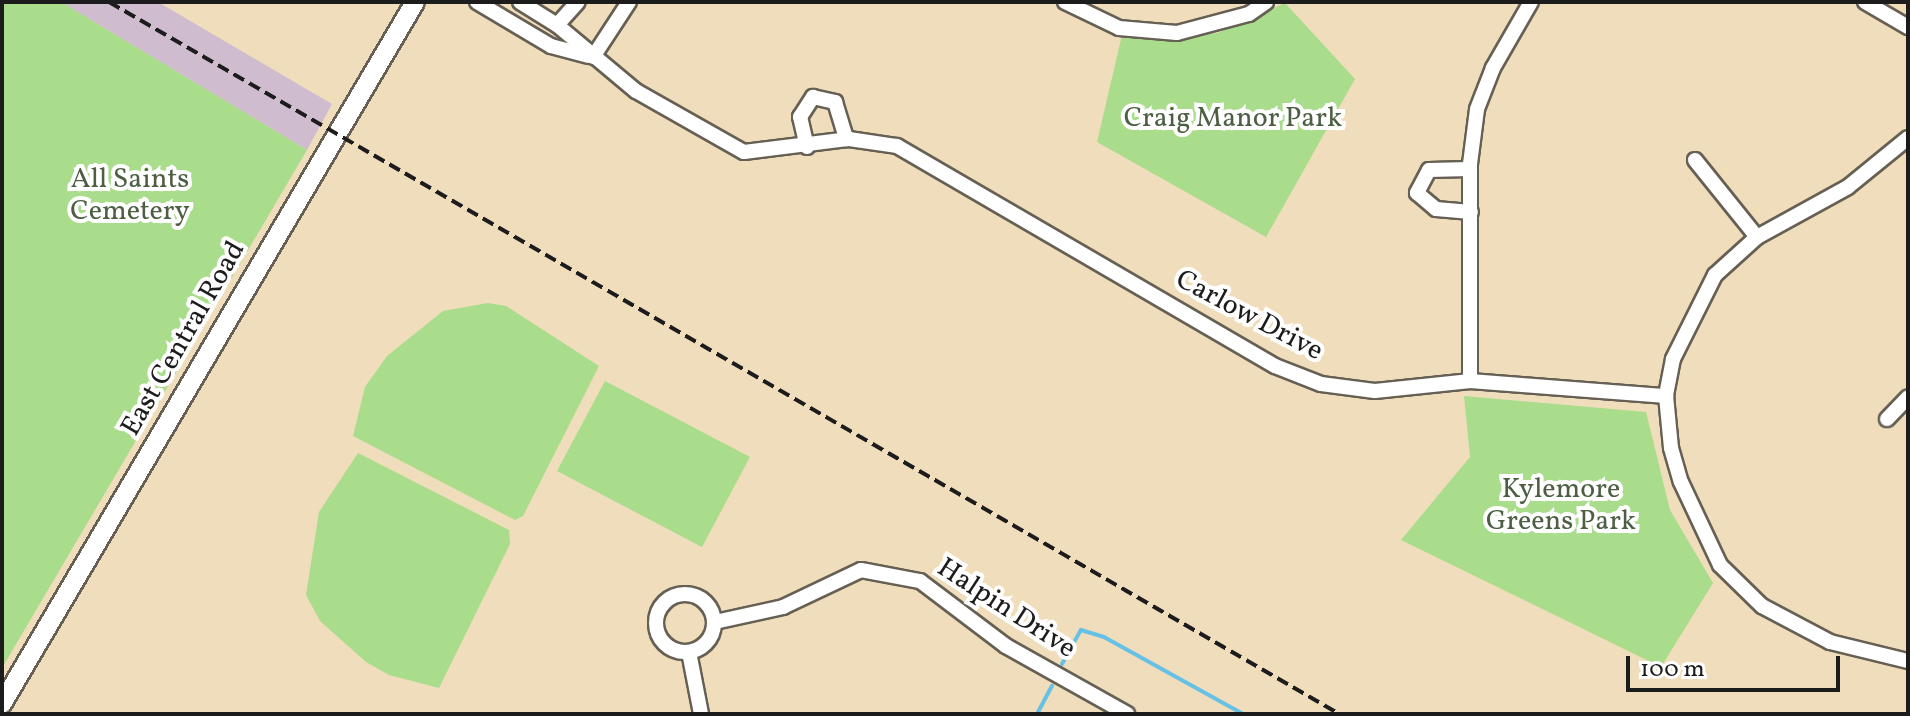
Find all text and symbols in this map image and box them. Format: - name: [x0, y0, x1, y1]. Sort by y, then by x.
- park label: Craig Manor Park: [1124, 102, 1342, 136]
- park label: All Saints Cemetery: [70, 163, 190, 229]
- street label: East Central Road: [115, 236, 253, 442]
- street label: Carlow Drive: [1169, 263, 1329, 369]
- park label: Kylemore Greens Park: [1486, 473, 1636, 539]
- street label: Halpin Drive: [930, 552, 1082, 666]
- scale bar: [1630, 640, 1844, 690]
- text: 100 m: [1640, 653, 1705, 687]

